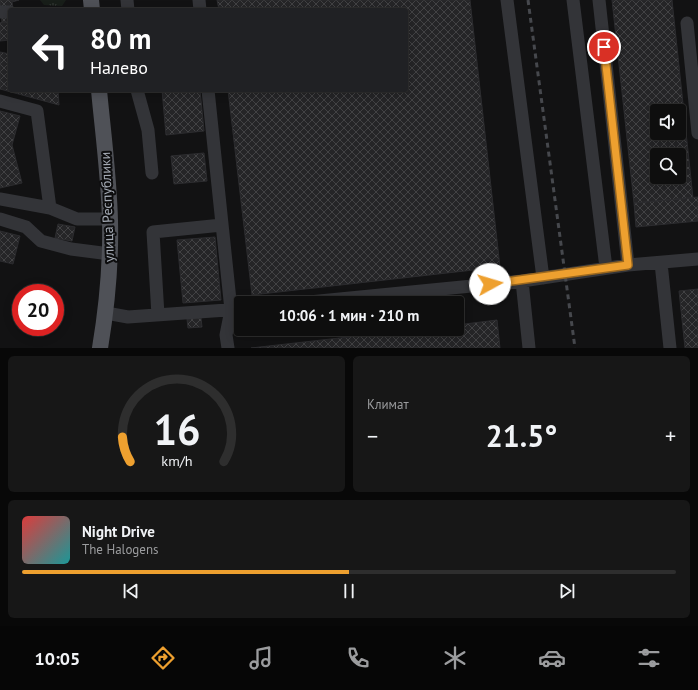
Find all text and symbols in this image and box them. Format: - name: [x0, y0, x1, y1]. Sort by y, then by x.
- text: 80 m: [90, 20, 151, 57]
- icon: left: [24, 24, 76, 76]
- pin: [587, 30, 621, 64]
- icon: arrive: [593, 36, 615, 58]
- text: Налево: [90, 56, 148, 79]
- map controls: [650, 104, 686, 184]
- button: sound: [650, 104, 686, 140]
- button: search: [650, 148, 686, 184]
- street label: улица Республики: [96, 152, 118, 262]
- position arrow: [469, 263, 511, 305]
- speed limit sign: 20: [12, 284, 64, 336]
- text: 10:06 · 1 мин · 210 m: [279, 306, 419, 325]
- text: Климат: [367, 396, 409, 413]
- text: 16: [153, 403, 200, 456]
- text: 21.5°: [486, 416, 557, 455]
- text: −: [367, 422, 378, 450]
- text: +: [665, 422, 676, 450]
- text: km/h: [161, 451, 192, 470]
- text: Night Drive: [82, 522, 155, 541]
- text: The Halogens: [82, 541, 159, 558]
- icon: previous: [120, 580, 142, 602]
- icon: pause: [338, 580, 360, 602]
- icon: next: [556, 580, 578, 602]
- icon: directions: [149, 644, 177, 672]
- icon: music: [247, 644, 275, 672]
- icon: phone: [344, 644, 372, 672]
- icon: climate: [441, 644, 469, 672]
- icon: car: [538, 644, 566, 672]
- icon: filters: [635, 644, 663, 672]
- text: 10:05: [35, 647, 80, 670]

